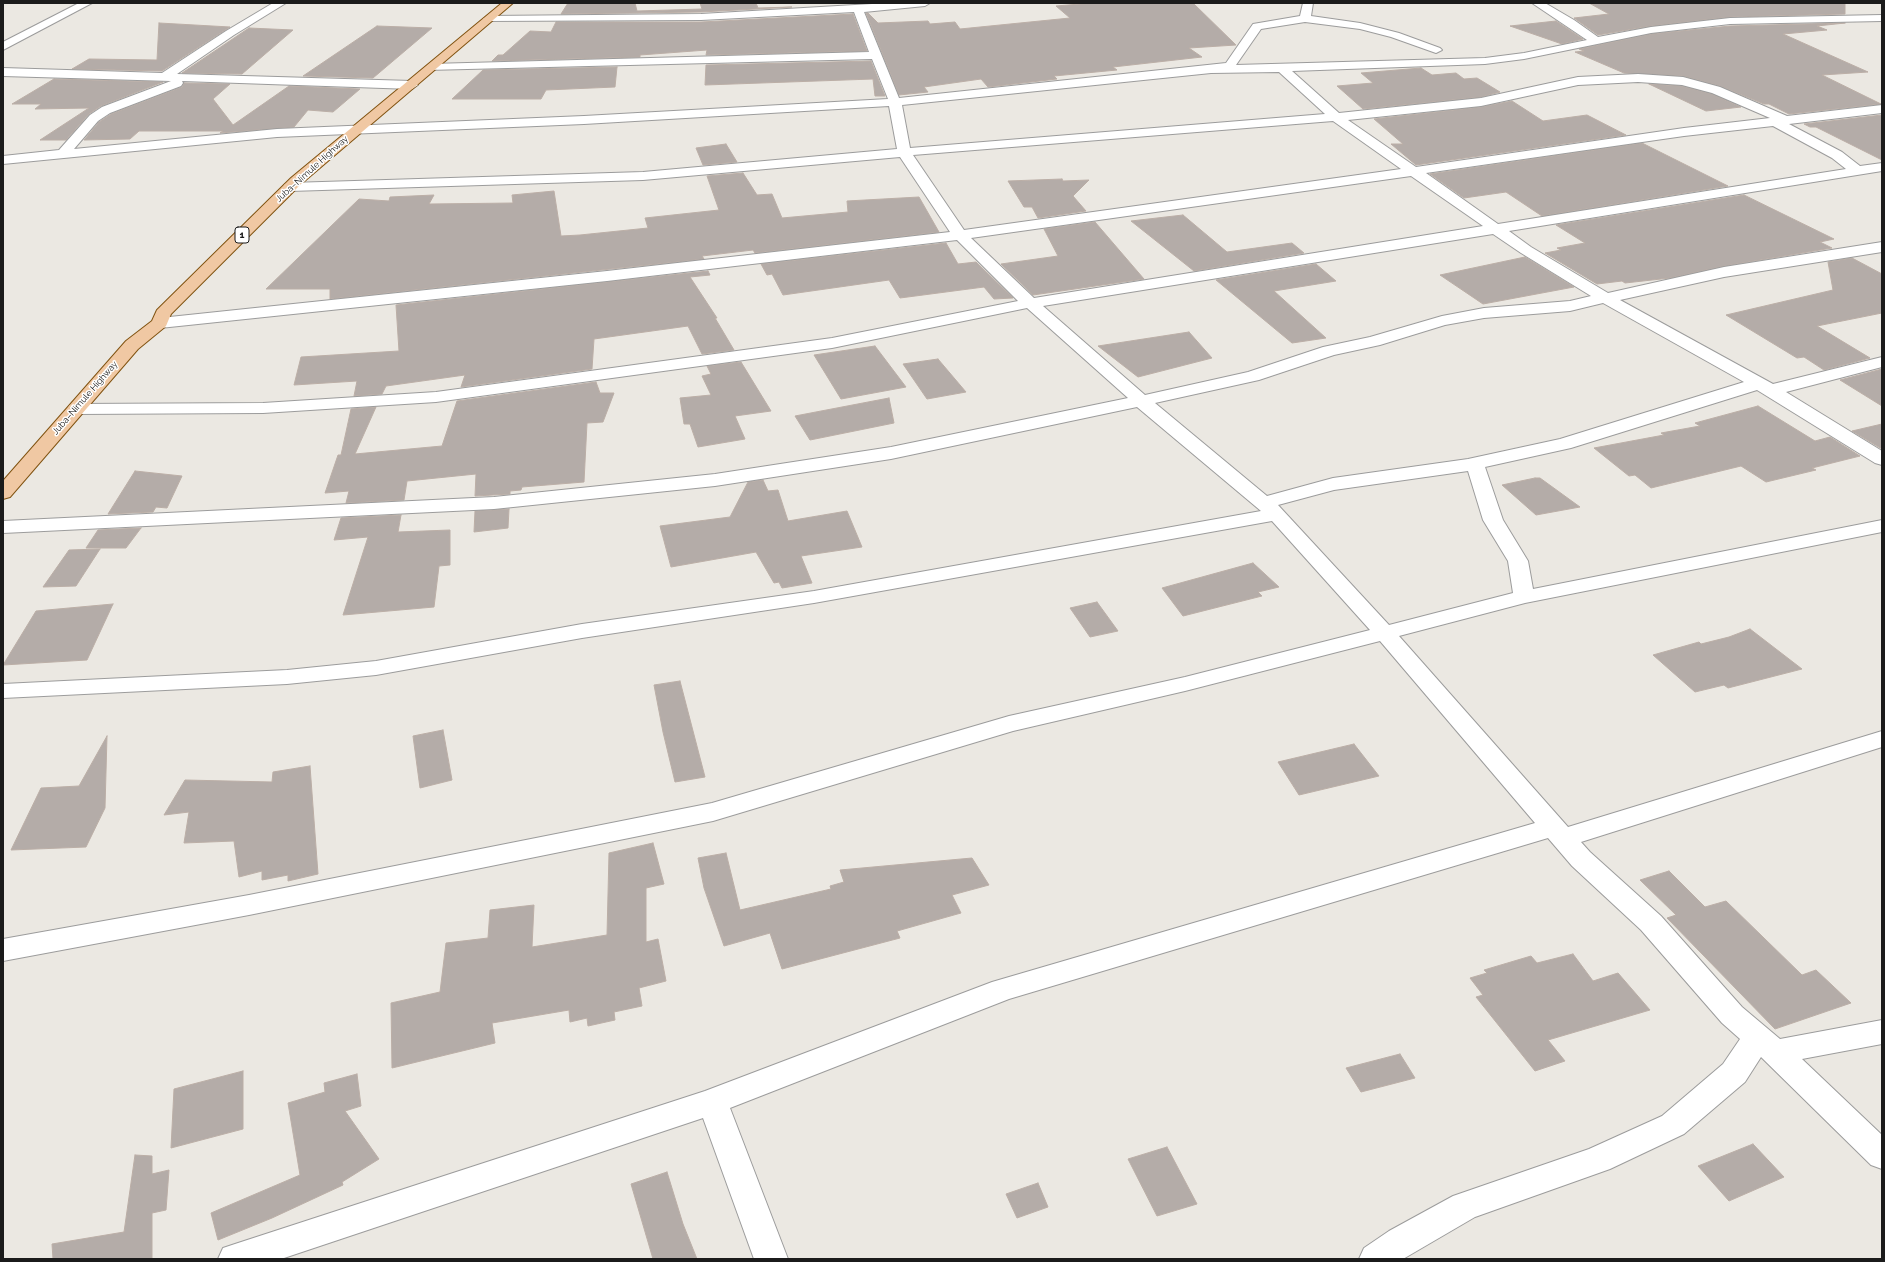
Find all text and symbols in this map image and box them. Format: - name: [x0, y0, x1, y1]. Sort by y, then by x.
- street label: Juba–Nimule Highway: [273, 134, 351, 204]
- road number: 1: [235, 227, 249, 243]
- street label: Juba–Nimule Highway: [50, 359, 120, 437]

